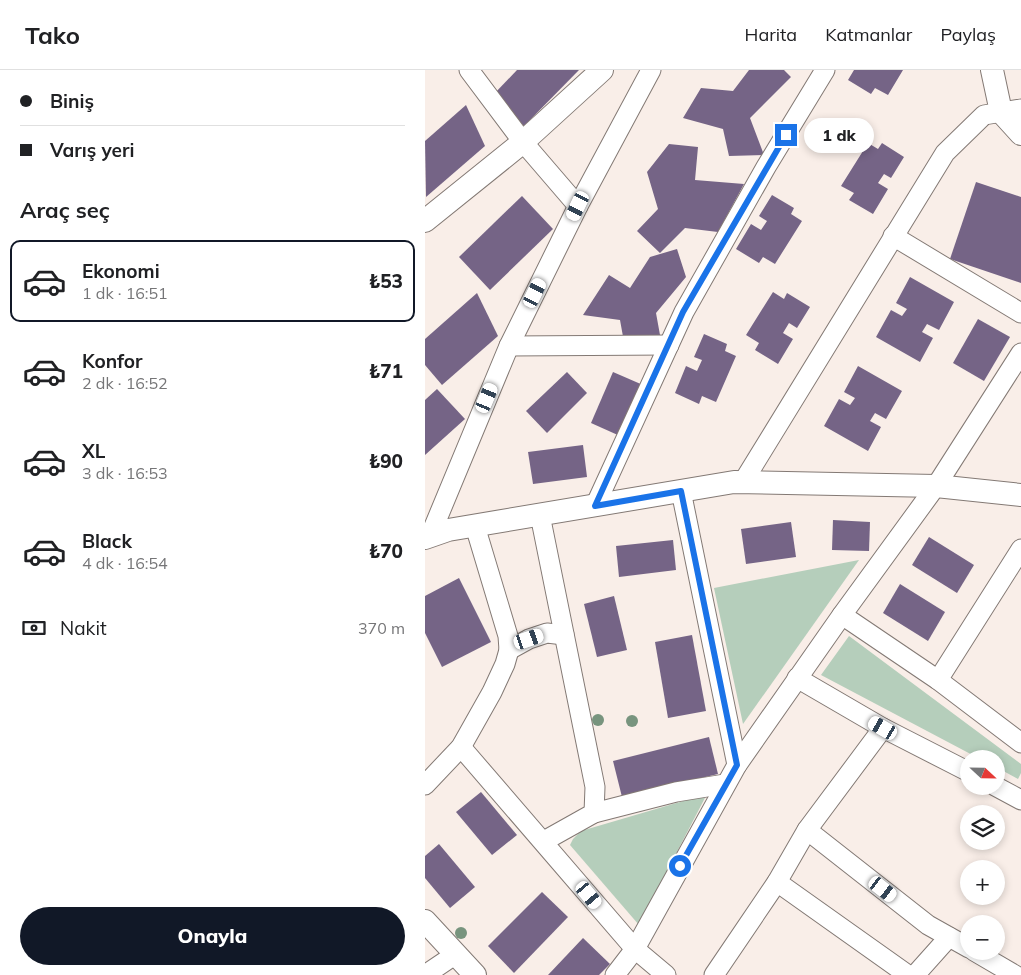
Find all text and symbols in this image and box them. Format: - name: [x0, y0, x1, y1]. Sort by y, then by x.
- text: Tako: [25, 20, 80, 50]
- text: Harita: [745, 23, 797, 46]
- text: Katmanlar: [825, 23, 912, 46]
- text: Paylaş: [940, 23, 996, 46]
- text: Biniş: [50, 89, 94, 113]
- callout: 1 dk: [803, 118, 873, 152]
- route end: [775, 124, 797, 146]
- text: 1 dk: [822, 125, 856, 145]
- text: Varış yeri: [50, 138, 134, 162]
- car: [564, 189, 591, 223]
- text: Araç seç: [20, 196, 110, 224]
- icon: car: [22, 259, 67, 304]
- text: Ekonomi: [82, 259, 160, 283]
- text: ₺53: [369, 269, 403, 293]
- car: [521, 276, 548, 310]
- text: 1 dk · 16:51: [82, 283, 168, 303]
- icon: car: [22, 349, 67, 394]
- text: Konfor: [82, 349, 143, 373]
- text: ₺71: [369, 359, 403, 383]
- text: 2 dk · 16:52: [82, 373, 168, 393]
- car: [474, 381, 499, 415]
- icon: car: [22, 439, 67, 484]
- text: XL: [82, 439, 105, 463]
- text: ₺90: [369, 449, 403, 473]
- text: 3 dk · 16:53: [82, 463, 168, 483]
- icon: car: [22, 529, 67, 574]
- text: Black: [82, 529, 132, 553]
- text: ₺70: [369, 539, 403, 563]
- text: 4 dk · 16:54: [82, 553, 168, 573]
- icon: cash: [20, 614, 48, 642]
- text: Nakit: [60, 616, 107, 640]
- text: 370 m: [358, 618, 405, 638]
- car: [512, 627, 545, 651]
- car: [866, 714, 899, 742]
- north arrow: [960, 750, 1005, 795]
- map controls: [960, 750, 1005, 960]
- button: layers: [960, 805, 1005, 850]
- route start: [669, 855, 691, 877]
- button: +: [960, 860, 1005, 905]
- car: [866, 874, 899, 904]
- car: [573, 879, 604, 911]
- button: Onayla: [20, 907, 405, 965]
- button: −: [960, 915, 1005, 960]

